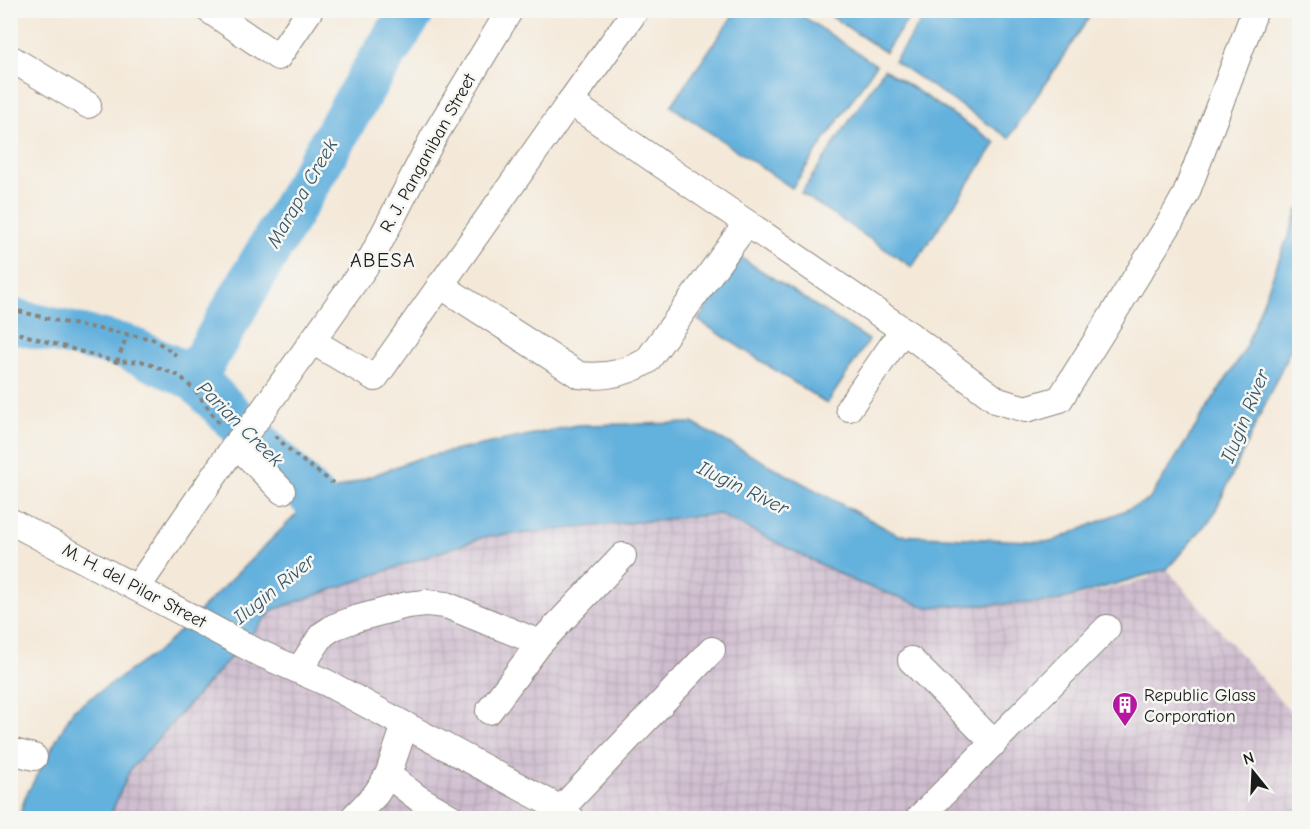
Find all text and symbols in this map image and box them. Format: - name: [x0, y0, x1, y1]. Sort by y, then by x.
- street label: R. J. Panganiban Street: [376, 69, 481, 236]
- water label: Marapa Creek: [261, 134, 343, 252]
- district label: ABESA: [350, 249, 416, 272]
- water label: Ilugin River: [1216, 365, 1274, 467]
- water label: Parian Creek: [192, 376, 288, 472]
- water label: Ilugin River: [693, 456, 793, 520]
- street label: M. H. del Pilar Street: [59, 539, 210, 633]
- water label: Ilugin River: [228, 548, 320, 629]
- place label: Republic Glass Corporation: [1144, 685, 1256, 727]
- building icon: Republic Glass Corporation: [1110, 690, 1140, 728]
- north arrow: [1223, 742, 1283, 802]
- text: N: [1241, 749, 1256, 769]

